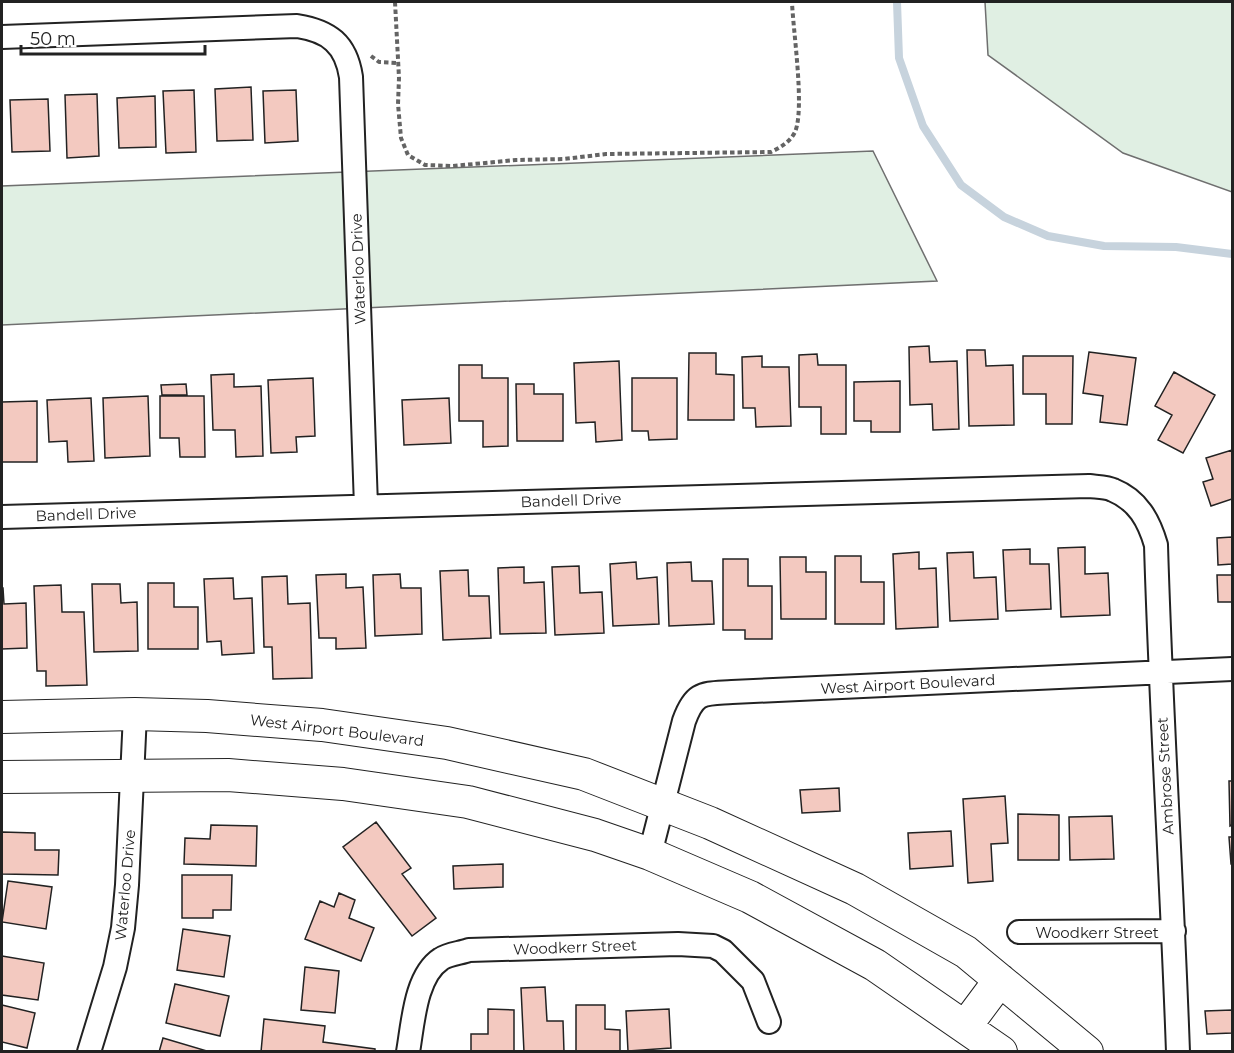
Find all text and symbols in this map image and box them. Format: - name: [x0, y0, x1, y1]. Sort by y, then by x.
- scale bar: [21, 18, 206, 56]
- text: 50 m: [30, 28, 76, 50]
- street label: Waterloo Drive: [347, 213, 369, 325]
- street label: Bandell Drive: [520, 489, 622, 511]
- street label: Bandell Drive: [35, 503, 137, 525]
- street label: West Airport Boulevard: [820, 670, 996, 698]
- street label: West Airport Boulevard: [249, 710, 425, 750]
- street label: Ambrose Street: [1152, 717, 1178, 835]
- street label: Waterloo Drive: [111, 829, 139, 941]
- street label: Woodkerr Street: [1035, 923, 1159, 942]
- street label: Woodkerr Street: [513, 935, 637, 959]

